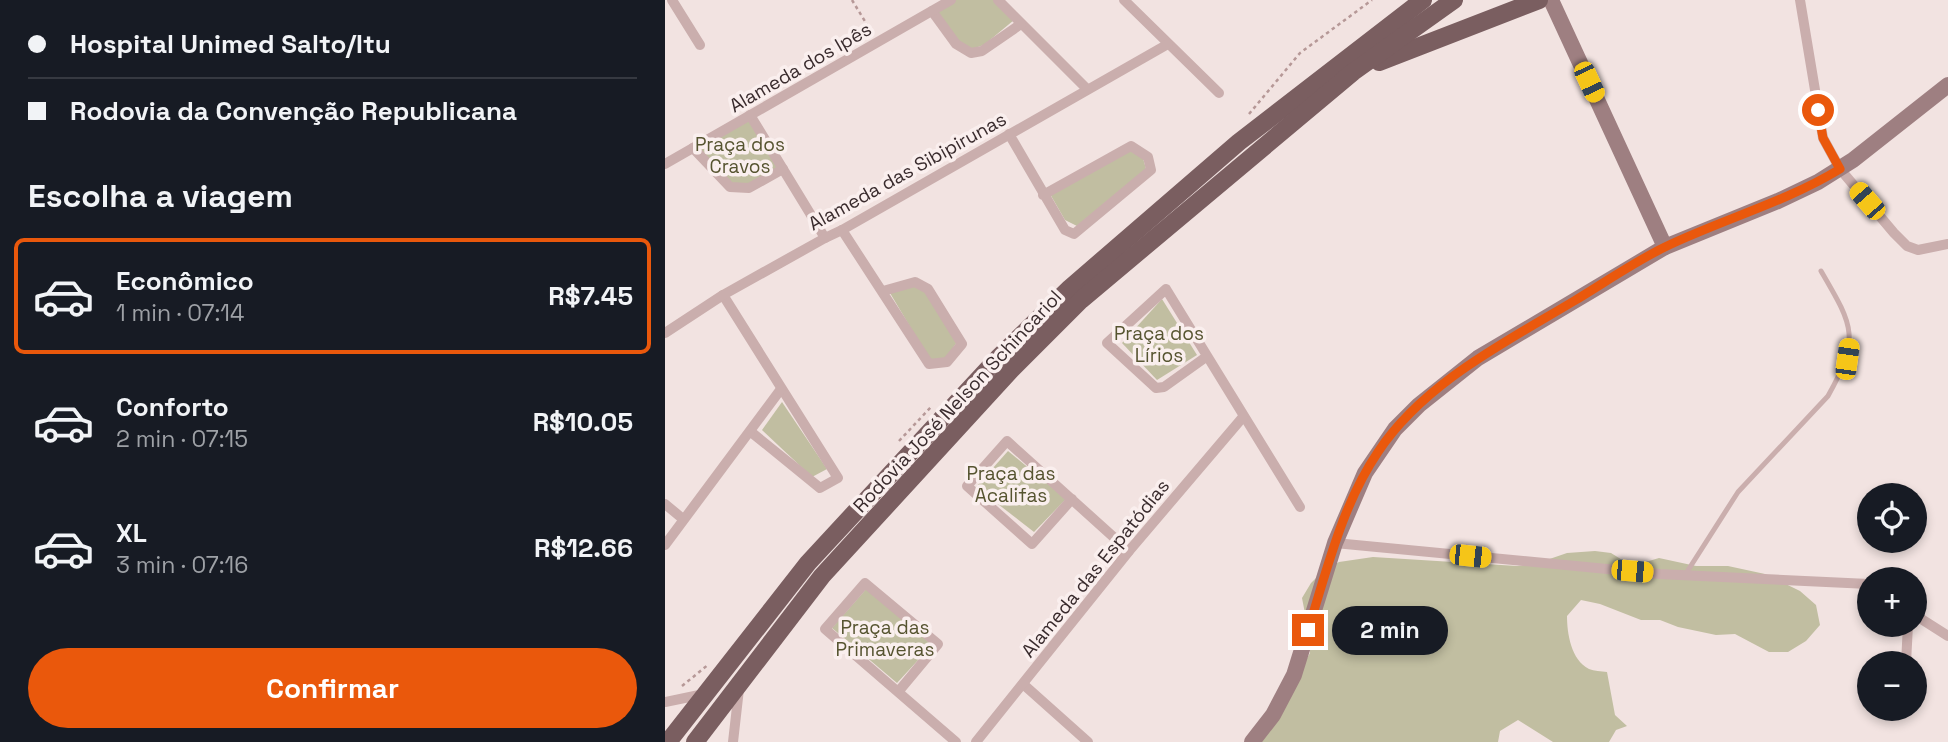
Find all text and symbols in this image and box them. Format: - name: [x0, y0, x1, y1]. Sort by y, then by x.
- street label: Alameda dos Ipês: [725, 17, 876, 118]
- text: Hospital Unimed Salto/Itu: [70, 27, 391, 61]
- car: [1571, 59, 1608, 105]
- text: Rodovia da Convenção Republicana: [70, 94, 517, 128]
- route start: [1802, 94, 1834, 126]
- street label: Alameda das Sibipirunas: [804, 107, 1011, 236]
- park label: Praça dos Cravos: [695, 132, 785, 179]
- text: Escolha a viagem: [28, 176, 293, 216]
- car: [1846, 178, 1889, 224]
- text: Econômico: [116, 264, 254, 298]
- icon: car: [32, 265, 95, 328]
- text: R$7.45: [548, 279, 633, 313]
- street label: Rodovia José Nelson Schincariol: [848, 285, 1067, 518]
- text: 1 min · 07:14: [116, 298, 244, 328]
- park label: Praça dos Lírios: [1114, 321, 1204, 368]
- car: [1834, 337, 1861, 381]
- text: Conforto: [116, 390, 229, 424]
- icon: car: [32, 391, 95, 454]
- text: R$10.05: [533, 405, 633, 439]
- text: 2 min · 07:15: [116, 424, 248, 454]
- park label: Praça das Acalifas: [966, 461, 1056, 508]
- street label: Alameda das Espatódias: [1016, 474, 1175, 663]
- map controls: [1857, 483, 1927, 721]
- button: locate: [1857, 483, 1927, 553]
- text: XL: [116, 516, 147, 550]
- icon: car: [32, 517, 95, 580]
- text: R$12.66: [534, 531, 633, 565]
- car: [1449, 543, 1492, 569]
- text: 3 min · 07:16: [116, 550, 248, 580]
- car: [1611, 559, 1654, 583]
- button: +: [1857, 567, 1927, 637]
- callout: 2 min: [1333, 606, 1448, 654]
- route end: [1292, 614, 1324, 646]
- park label: Praça das Primaveras: [836, 615, 934, 662]
- text: 2 min: [1360, 615, 1420, 645]
- button: Confirmar: [28, 648, 637, 728]
- button: −: [1857, 651, 1927, 721]

